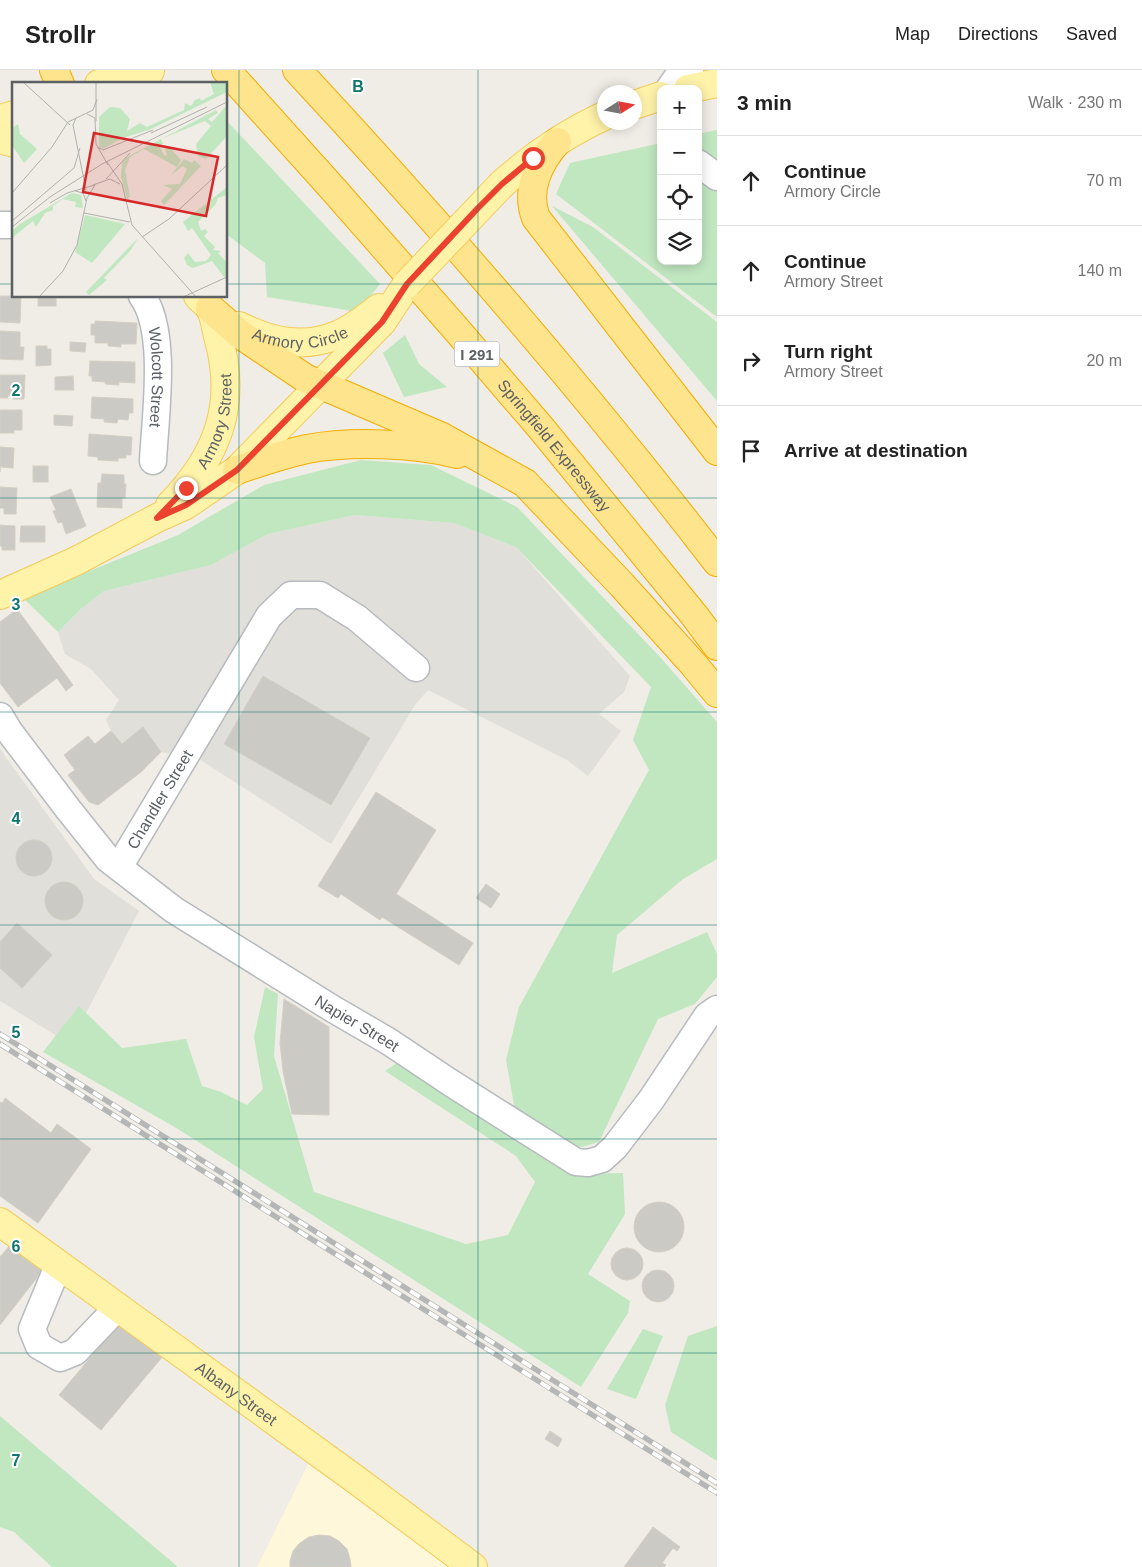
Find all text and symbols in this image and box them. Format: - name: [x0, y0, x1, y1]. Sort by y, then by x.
- text: Strollr: [25, 21, 96, 48]
- text: Map: [895, 24, 930, 44]
- text: Directions: [958, 24, 1038, 44]
- text: Saved: [1066, 24, 1117, 44]
- text: B: [352, 78, 364, 95]
- inset map: [12, 82, 228, 298]
- north arrow: [597, 85, 642, 130]
- map controls: [657, 85, 702, 265]
- button: +: [657, 85, 702, 130]
- text: 3 min: [737, 91, 792, 114]
- text: Walk · 230 m: [1028, 94, 1122, 111]
- button: −: [657, 130, 702, 175]
- route start: [522, 147, 545, 170]
- text: Continue: [784, 161, 866, 182]
- icon: ahead: [737, 167, 765, 195]
- text: 70 m: [1086, 172, 1122, 189]
- button: locate: [657, 175, 702, 220]
- text: Armory Circle: [784, 183, 881, 200]
- button: layers: [657, 220, 702, 265]
- text: Continue: [784, 251, 866, 272]
- icon: ahead: [737, 257, 765, 285]
- text: 140 m: [1078, 262, 1122, 279]
- text: Armory Street: [784, 273, 883, 290]
- street label: Armory Circle: [250, 323, 351, 351]
- street label: Wolcott Street: [146, 326, 167, 429]
- text: Turn right: [784, 341, 872, 362]
- road number: I 291: [454, 342, 500, 366]
- icon: right: [737, 347, 765, 375]
- text: 20 m: [1086, 352, 1122, 369]
- text: Armory Street: [784, 363, 883, 380]
- street label: Armory Street: [193, 372, 234, 472]
- street label: Springfield Expressway: [495, 376, 614, 515]
- text: 2: [12, 382, 21, 399]
- icon: arrive: [737, 437, 765, 465]
- text: Arrive at destination: [784, 440, 968, 461]
- route end: [175, 477, 198, 500]
- text: 3: [12, 596, 21, 613]
- street label: Chandler Street: [123, 746, 196, 852]
- text: 4: [12, 810, 21, 827]
- street label: Napier Street: [312, 992, 403, 1055]
- text: 5: [12, 1024, 21, 1041]
- text: 6: [12, 1238, 21, 1255]
- street label: Albany Street: [193, 1358, 281, 1429]
- text: 7: [12, 1452, 21, 1469]

